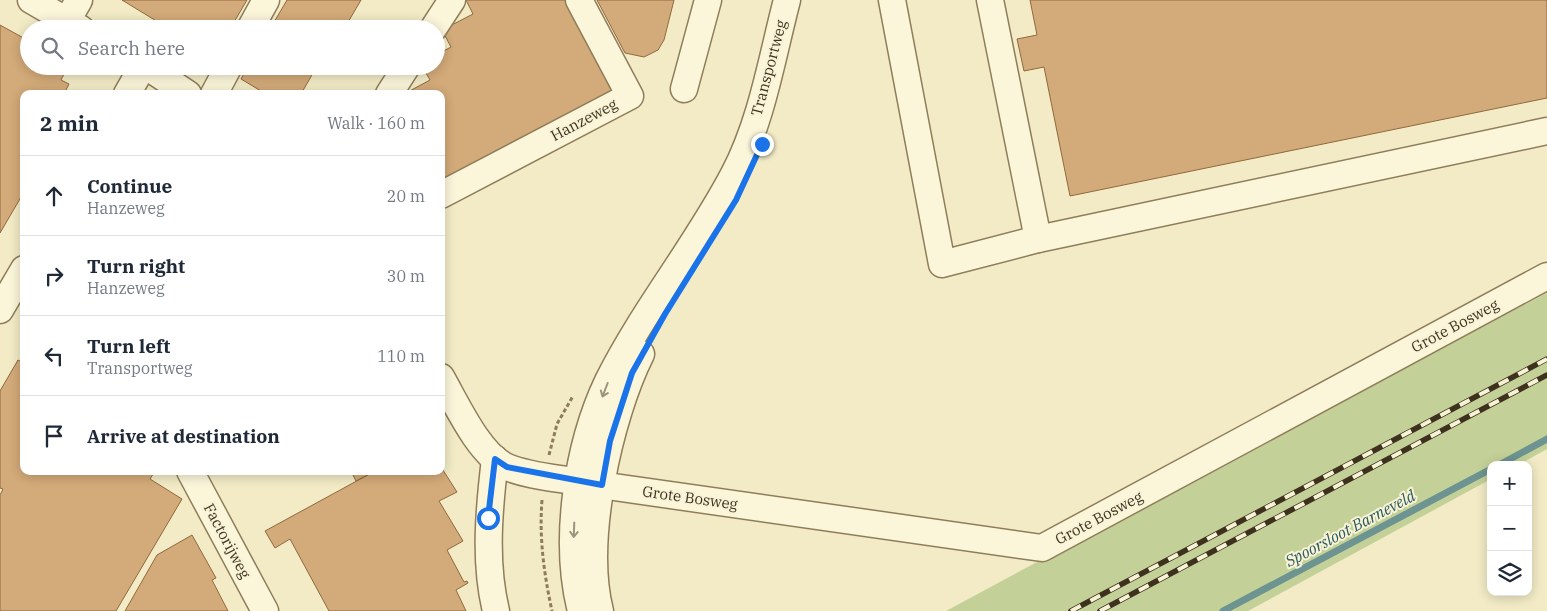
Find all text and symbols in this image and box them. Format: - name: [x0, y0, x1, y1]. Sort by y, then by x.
- street label: Transportweg: [747, 18, 790, 118]
- search box: [20, 20, 445, 75]
- icon: search: [38, 34, 66, 62]
- text: Search here: [78, 36, 185, 60]
- street label: Hanzeweg: [547, 94, 620, 145]
- text: 2 min: [40, 109, 99, 137]
- text: Walk · 160 m: [327, 113, 425, 133]
- route end: [751, 133, 774, 156]
- text: Continue: [87, 174, 172, 198]
- icon: ahead: [40, 182, 68, 210]
- text: 20 m: [387, 186, 425, 206]
- text: Hanzeweg: [87, 198, 165, 218]
- text: Turn right: [87, 254, 185, 278]
- icon: right: [40, 262, 68, 290]
- text: 30 m: [387, 266, 425, 286]
- text: Hanzeweg: [87, 278, 165, 298]
- street label: Grote Bosweg: [1408, 295, 1502, 357]
- text: Turn left: [87, 334, 170, 358]
- icon: left: [40, 342, 68, 370]
- text: 110 m: [377, 346, 425, 366]
- text: Transportweg: [87, 358, 193, 378]
- one-way arrow: [600, 381, 609, 397]
- icon: arrive: [40, 422, 68, 450]
- text: Arrive at destination: [87, 424, 280, 448]
- map controls: [1487, 461, 1532, 596]
- button: +: [1487, 461, 1532, 506]
- street label: Grote Bosweg: [641, 481, 739, 514]
- water label: Spoorsloot Barneveld: [1281, 485, 1419, 571]
- street label: Grote Bosweg: [1052, 487, 1146, 549]
- street label: Factorijweg: [200, 500, 255, 581]
- button: −: [1487, 506, 1532, 551]
- route start: [477, 507, 500, 530]
- one-way arrow: [569, 522, 579, 538]
- button: layers: [1487, 551, 1532, 596]

